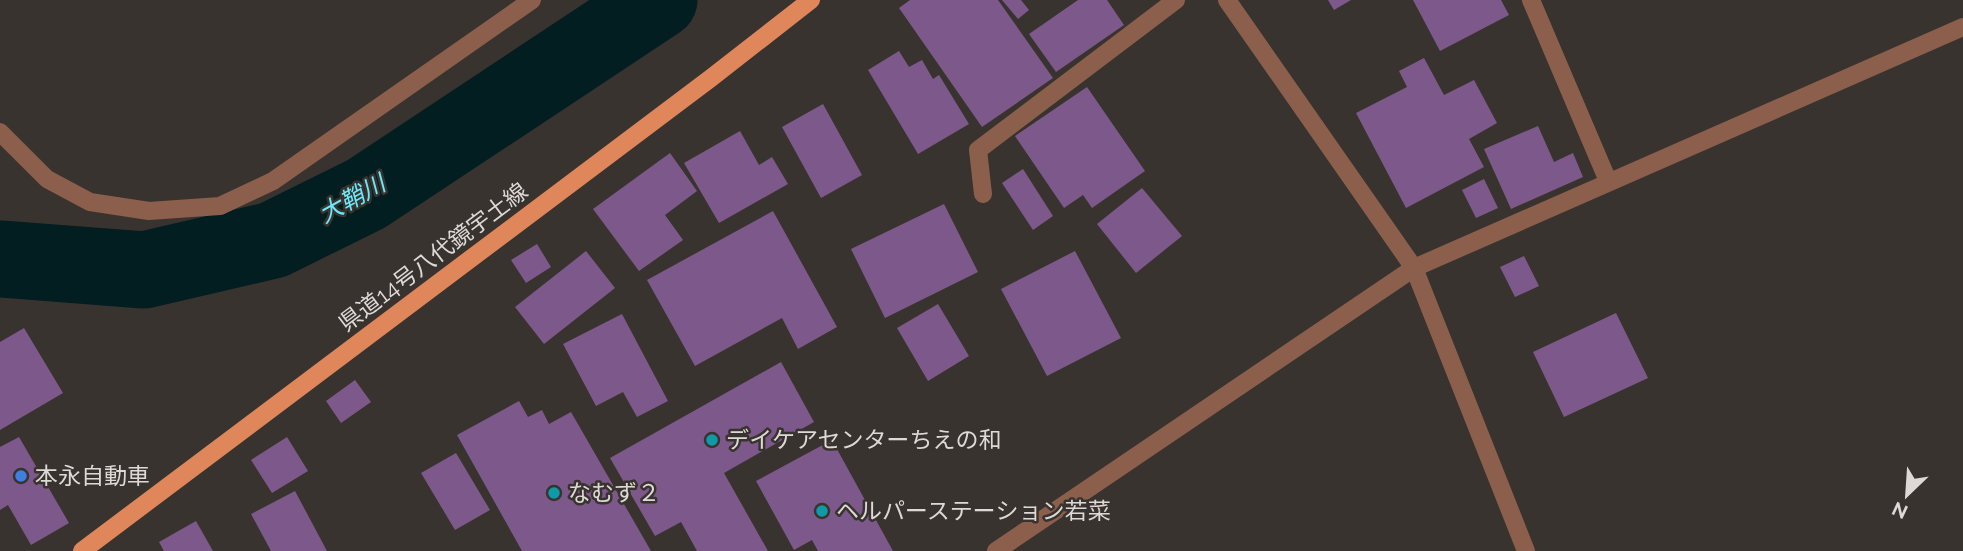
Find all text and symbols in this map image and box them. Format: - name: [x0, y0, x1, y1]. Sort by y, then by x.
- water label: 大鞘川: [313, 167, 393, 229]
- street label: 県道14号八代鏡宇土線: [333, 177, 532, 336]
- place label: デイケアセンターちえの和: [726, 426, 1002, 453]
- marker: デイケアセンターちえの和: [704, 432, 720, 448]
- north arrow: [1872, 460, 1942, 530]
- place label: 本永自動車: [35, 462, 150, 489]
- marker: 本永自動車: [13, 468, 29, 484]
- place label: なむず２: [568, 479, 660, 506]
- marker: なむず２: [546, 485, 562, 501]
- place label: ヘルパーステーション若菜: [836, 497, 1110, 524]
- text: N: [1889, 497, 1911, 523]
- marker: ヘルパーステーション若菜: [814, 503, 830, 519]

